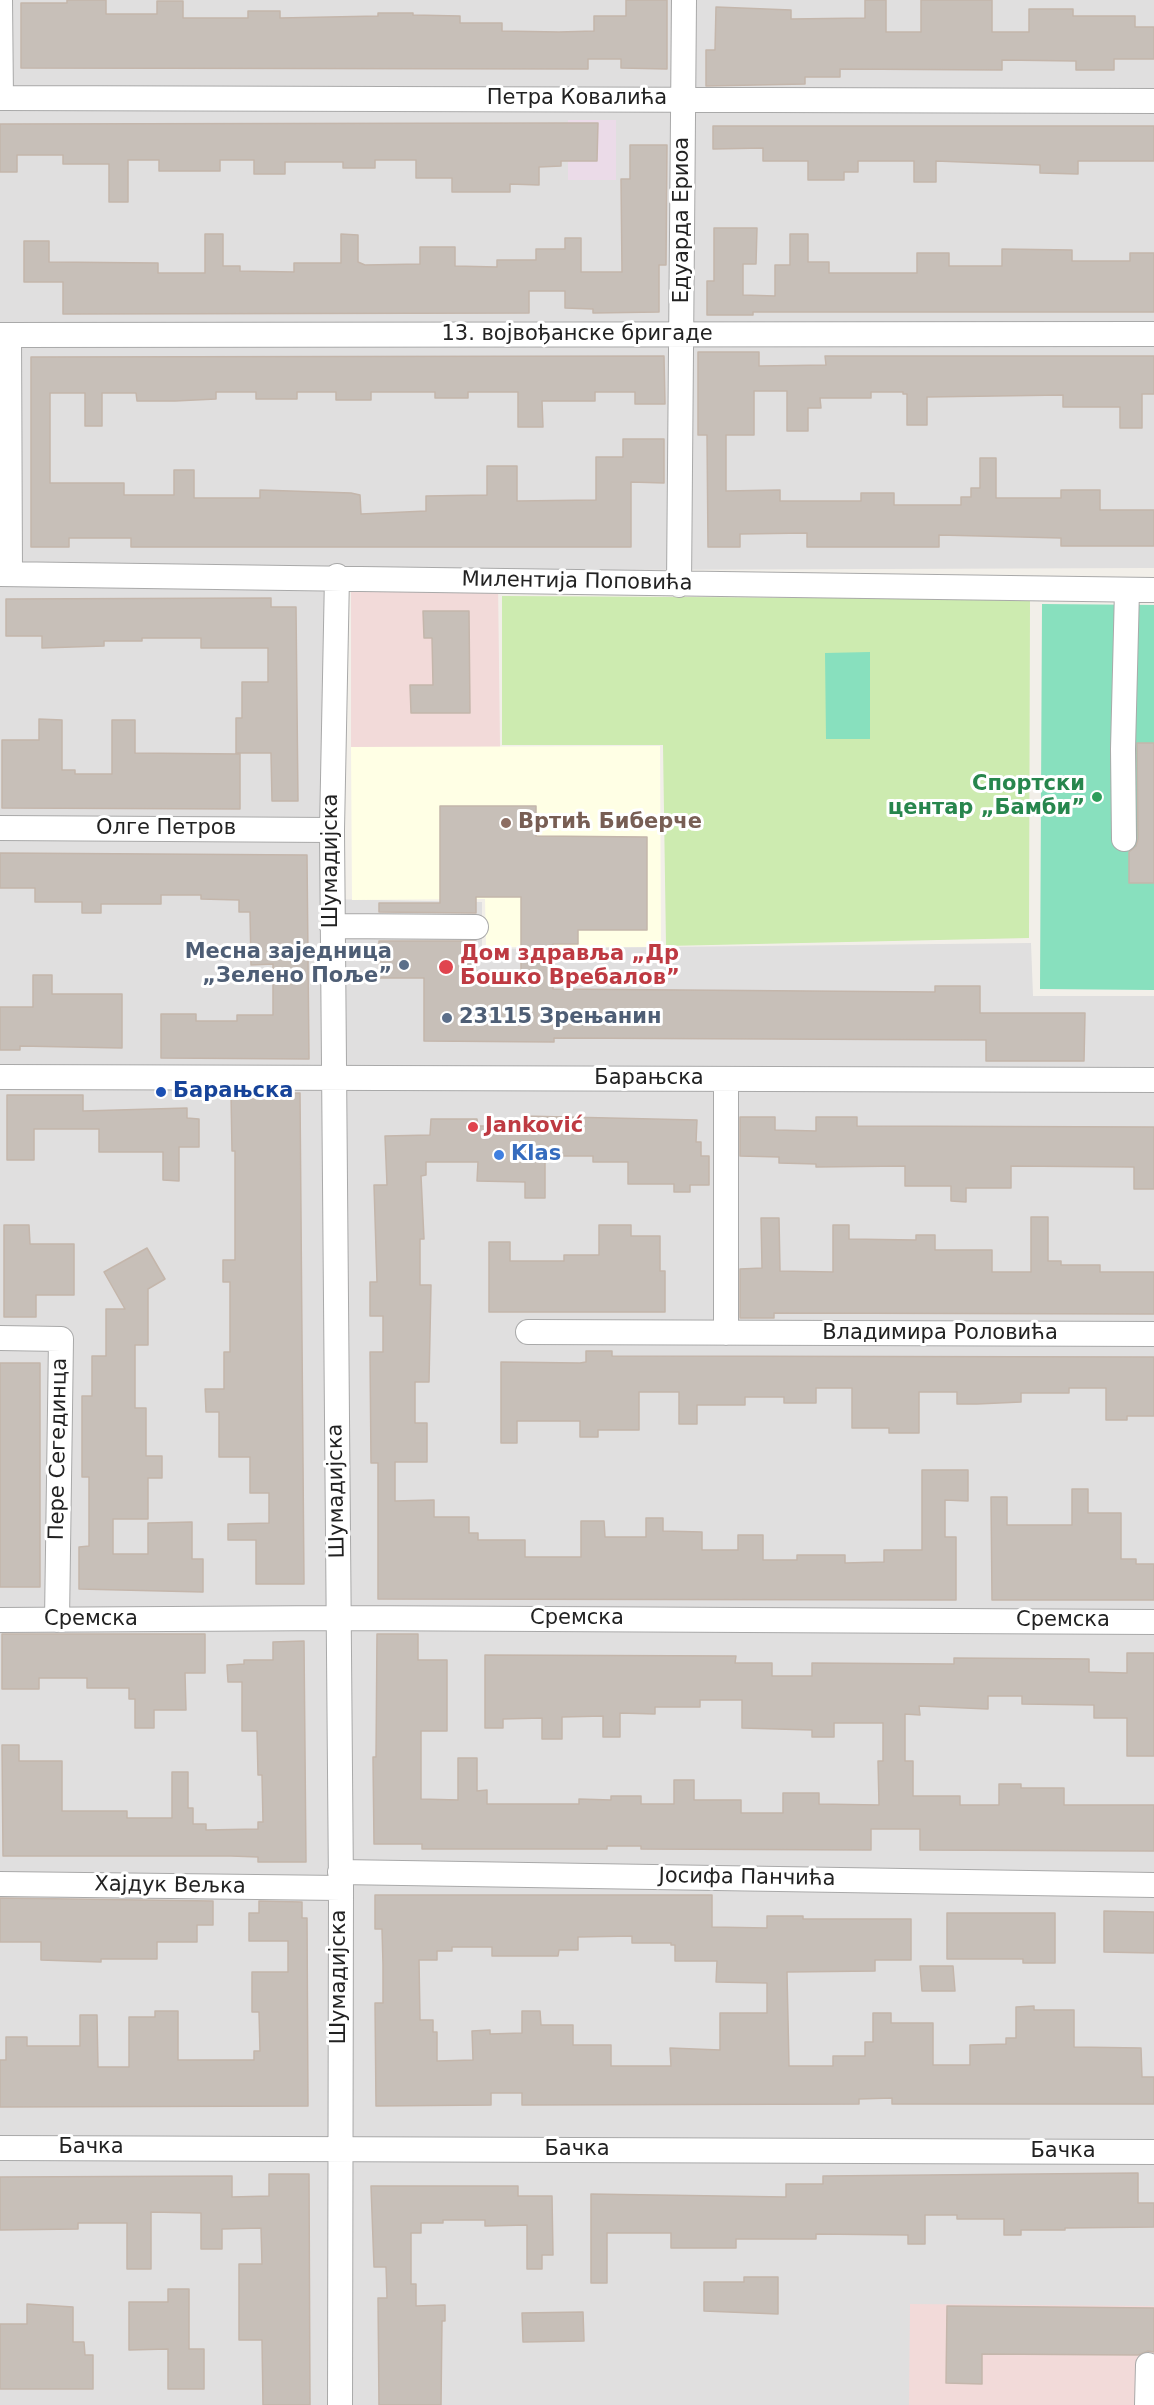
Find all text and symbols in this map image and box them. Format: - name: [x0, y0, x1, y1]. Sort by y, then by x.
- street label: Петра Ковалића: [487, 86, 667, 112]
- street label: Едуарда Ериоа: [670, 137, 696, 303]
- street label: 13. војвођанске бригаде: [441, 322, 713, 348]
- street label: Милентија Поповића: [461, 567, 693, 597]
- place label: Спортски центар „Бамби”: [888, 772, 1085, 822]
- marker: Спортски центар „Бамби”: [1090, 790, 1104, 804]
- street label: Шумадијска: [319, 794, 345, 928]
- place label: Вртић Биберче: [518, 810, 702, 836]
- street label: Олге Петров: [96, 816, 236, 842]
- marker: Вртић Биберче: [499, 816, 513, 830]
- place label: Месна заједница „Зелено Поље”: [185, 940, 392, 990]
- place label: Дом здравља „Др Бошко Вребалов”: [460, 942, 680, 992]
- marker: Месна заједница „Зелено Поље”: [397, 958, 411, 972]
- marker: Дом здравља „Др Бошко Вребалов”: [437, 958, 455, 976]
- place label: 23115 Зрењанин: [459, 1005, 662, 1031]
- marker: 23115 Зрењанин: [440, 1011, 454, 1025]
- street label: Барањска: [594, 1066, 704, 1092]
- place label: Барањска: [173, 1079, 293, 1105]
- marker: Барањска: [154, 1085, 168, 1099]
- place label: Janković: [485, 1114, 583, 1140]
- marker: Janković: [466, 1120, 480, 1134]
- place label: Klas: [511, 1142, 561, 1168]
- marker: Klas: [492, 1148, 506, 1162]
- street label: Владимира Роловића: [822, 1321, 1058, 1347]
- street label: Пере Сегединца: [45, 1358, 73, 1540]
- street label: Шумадијска: [323, 1423, 351, 1559]
- street label: Сремска: [530, 1606, 624, 1632]
- street label: Сремска: [44, 1607, 138, 1633]
- street label: Сремска: [1016, 1608, 1110, 1634]
- street label: Јосифа Панчића: [658, 1864, 836, 1892]
- street label: Хајдук Вељка: [94, 1872, 246, 1900]
- street label: Шумадијска: [327, 1910, 353, 2044]
- street label: Бачка: [58, 2135, 124, 2161]
- street label: Бачка: [544, 2137, 610, 2163]
- street label: Бачка: [1030, 2139, 1096, 2165]

